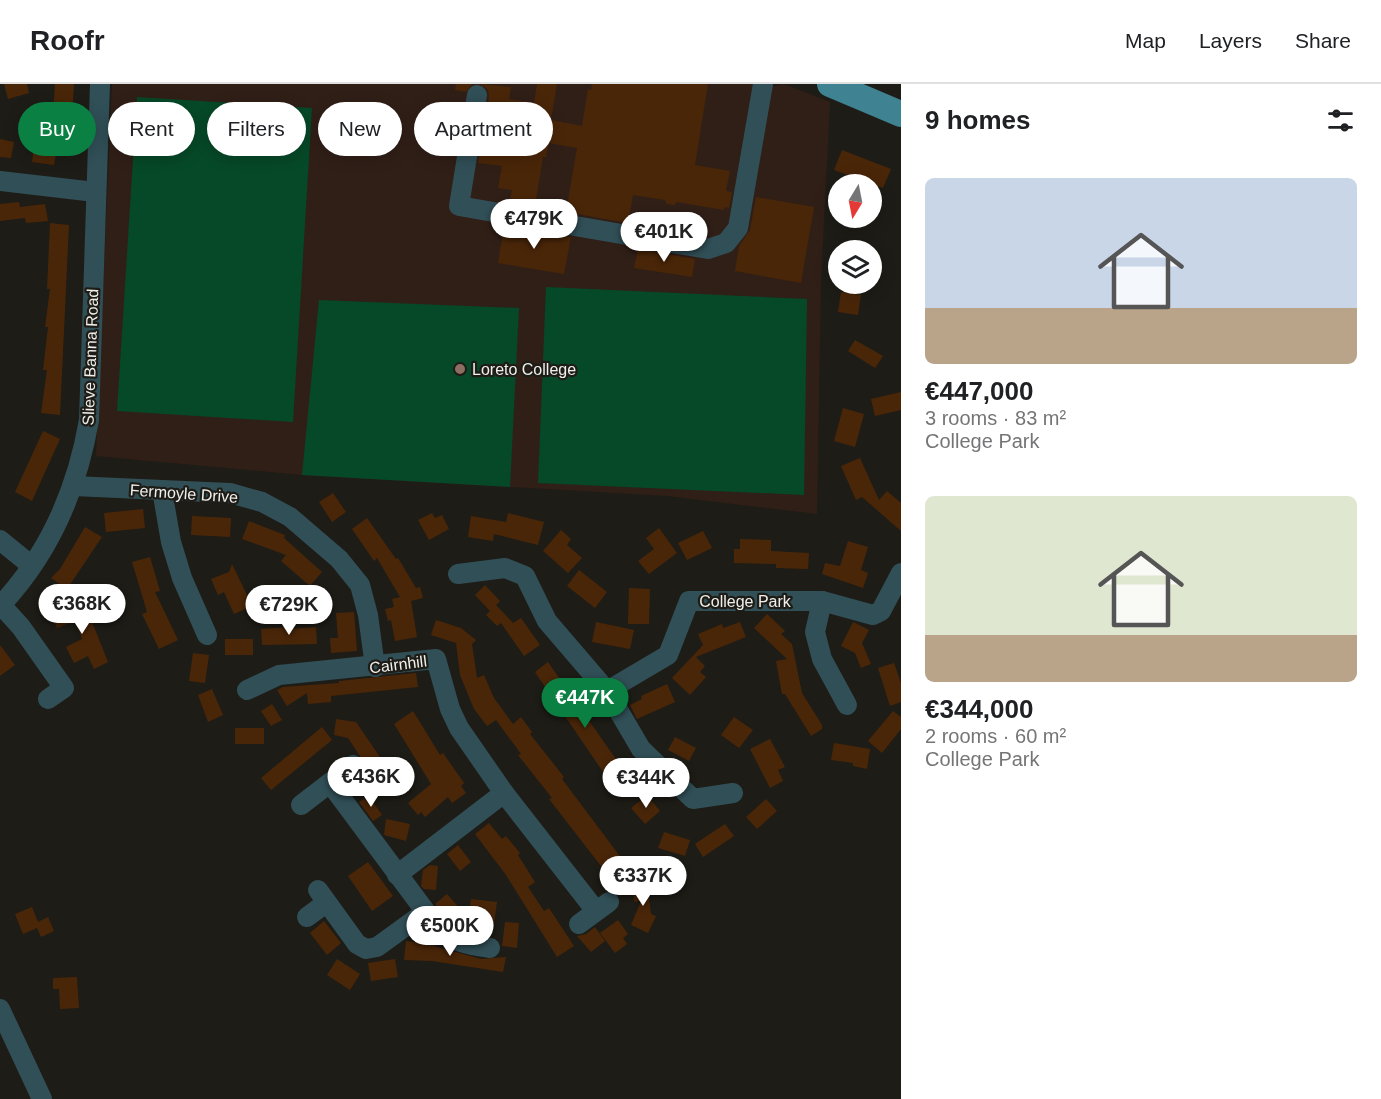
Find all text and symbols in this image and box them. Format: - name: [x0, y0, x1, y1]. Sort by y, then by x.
- text: Roofr: [30, 25, 105, 56]
- text: Map: [1125, 29, 1166, 52]
- text: Layers: [1199, 29, 1262, 52]
- text: Share: [1295, 29, 1351, 52]
- chip: Buy: [18, 102, 96, 156]
- chip: Rent: [108, 102, 195, 156]
- chip: Filters: [207, 102, 306, 156]
- chip: New: [318, 102, 402, 156]
- chip: Apartment: [414, 102, 553, 156]
- icon: filters: [1324, 104, 1357, 137]
- text: 9 homes: [925, 105, 1031, 135]
- north arrow: [828, 174, 882, 228]
- map controls: [828, 174, 882, 294]
- pin: €479K: [492, 199, 576, 250]
- text: €479K: [505, 207, 563, 229]
- pin: €401K: [622, 212, 706, 263]
- icon: home: [1087, 217, 1195, 325]
- text: €401K: [635, 220, 693, 242]
- button: layers: [828, 240, 882, 294]
- street label: Slieve Banna Road: [80, 288, 101, 426]
- place label: Loreto College: [472, 361, 576, 378]
- marker: Loreto College: [453, 362, 467, 376]
- text: €447,000: [925, 376, 1033, 406]
- text: 3 rooms · 83 m²: [925, 407, 1066, 429]
- text: College Park: [925, 430, 1040, 452]
- street label: Fermoyle Drive: [129, 481, 239, 506]
- icon: home: [1087, 535, 1195, 643]
- pin: €368K: [40, 584, 124, 635]
- pin: €729K: [247, 585, 331, 636]
- text: €368K: [53, 592, 111, 614]
- text: €729K: [260, 593, 318, 615]
- street label: College Park: [699, 593, 792, 610]
- street label: Cairnhill: [368, 653, 428, 676]
- pin: €447K: [543, 678, 627, 729]
- text: €447K: [556, 686, 614, 708]
- text: €344,000: [925, 694, 1033, 724]
- text: 2 rooms · 60 m²: [925, 725, 1066, 747]
- text: College Park: [925, 748, 1040, 770]
- pin: €436K: [329, 757, 413, 808]
- pin: €344K: [604, 758, 688, 809]
- text: €436K: [342, 765, 400, 787]
- text: €344K: [617, 766, 675, 788]
- pin: €337K: [601, 856, 685, 907]
- text: €337K: [614, 864, 672, 886]
- pin: €500K: [408, 906, 492, 957]
- text: €500K: [421, 914, 479, 936]

